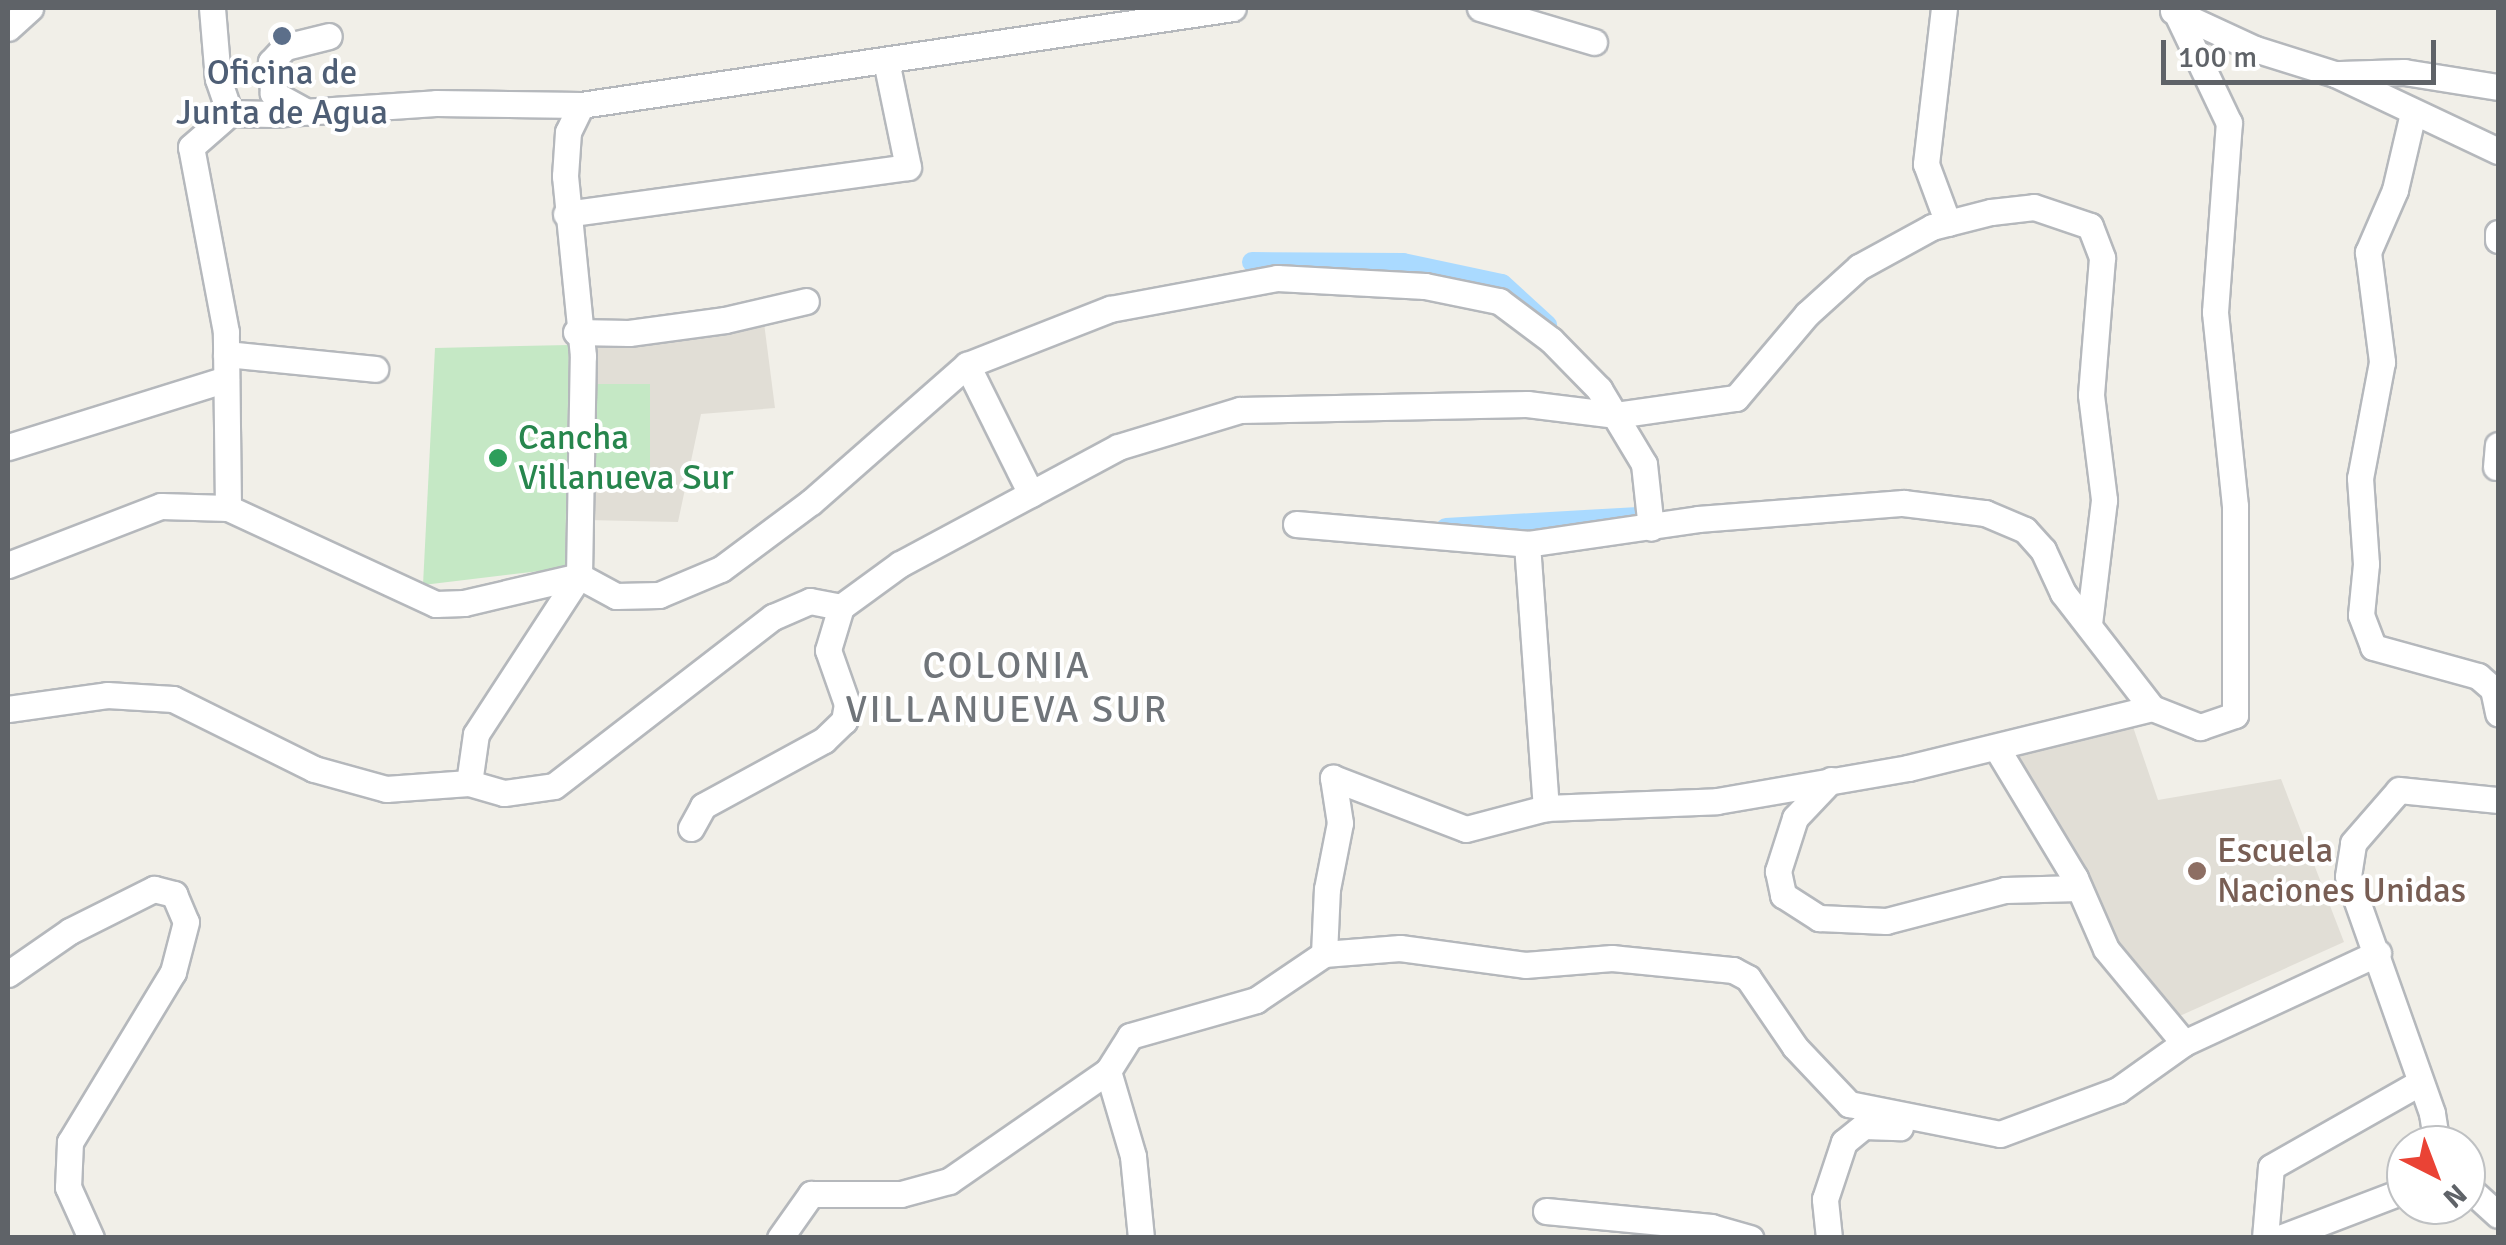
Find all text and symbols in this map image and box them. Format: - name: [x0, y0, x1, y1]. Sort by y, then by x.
- scale bar: [2166, 20, 2441, 82]
- marker: Oficina de Junta de Agua: [271, 25, 293, 47]
- text: 100 m: [2178, 39, 2257, 76]
- place label: Oficina de Junta de Agua: [176, 52, 388, 134]
- place label: Cancha Villanueva Sur: [518, 417, 734, 499]
- marker: Cancha Villanueva Sur: [487, 447, 509, 469]
- district label: COLONIA VILLANUEVA SUR: [845, 643, 1169, 732]
- place label: Escuela Naciones Unidas: [2217, 830, 2466, 912]
- marker: Escuela Naciones Unidas: [2186, 860, 2208, 882]
- north arrow: [2386, 1125, 2486, 1225]
- text: N: [2436, 1177, 2473, 1215]

